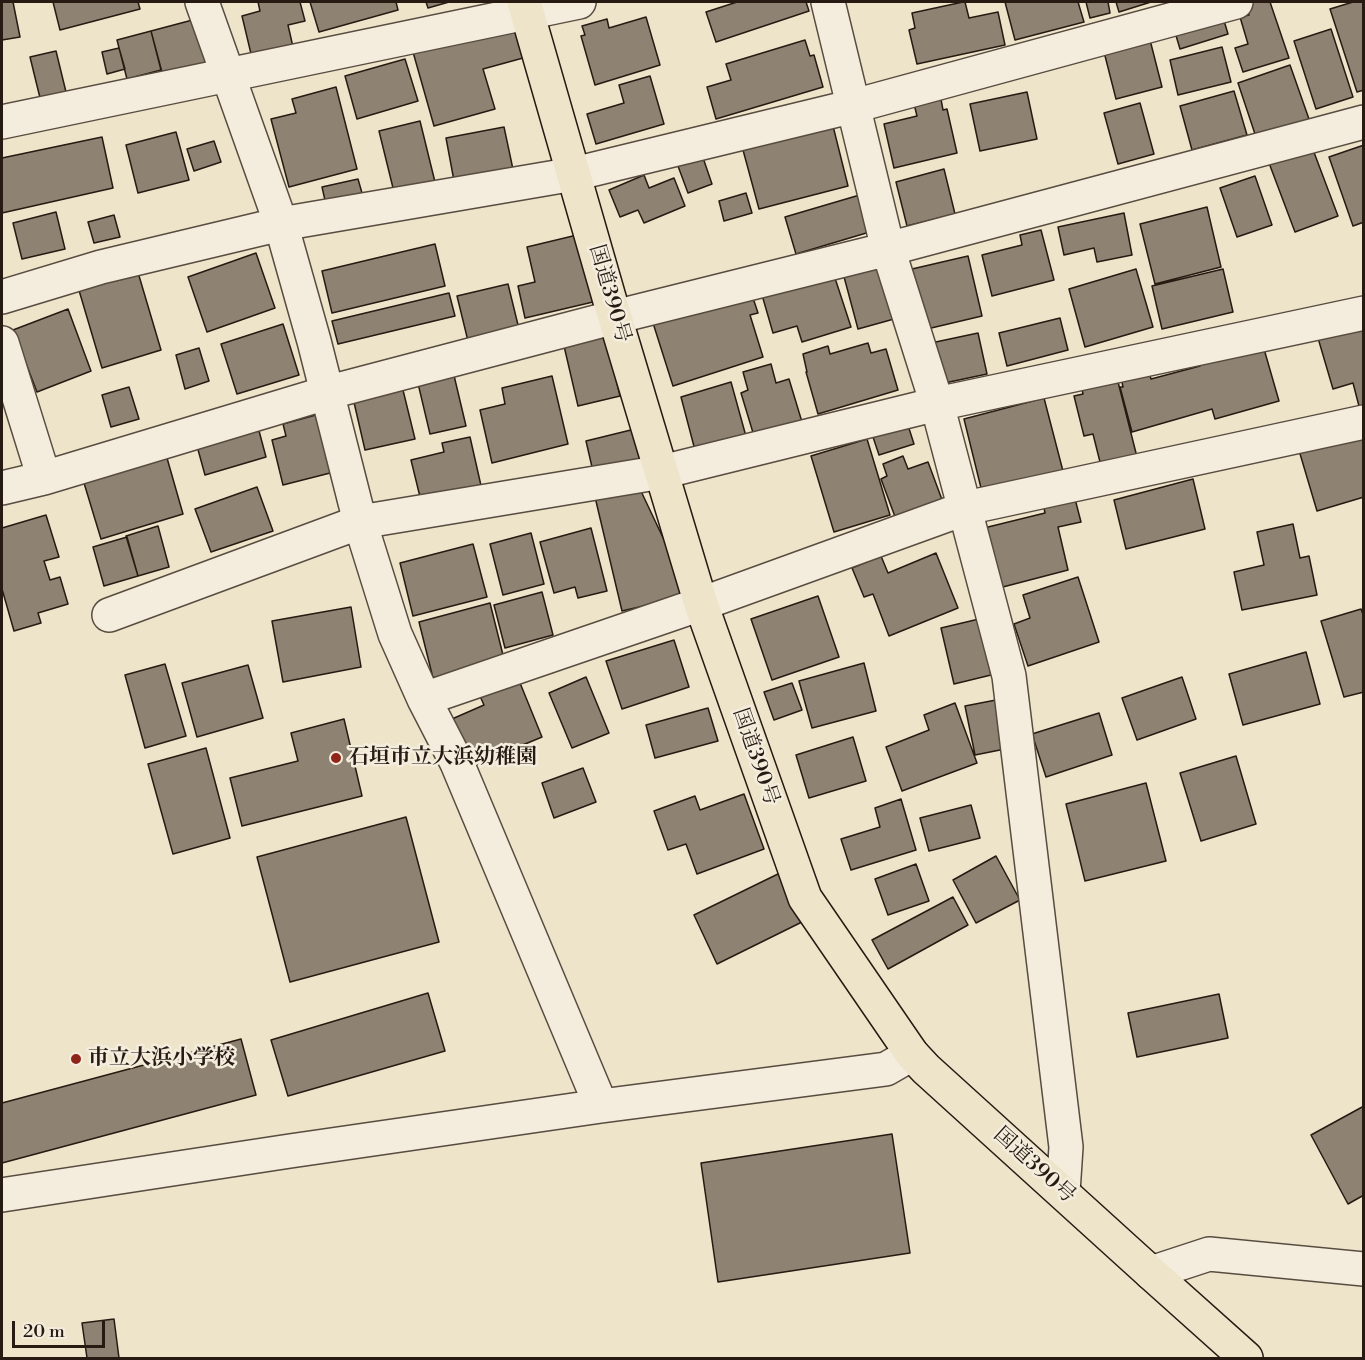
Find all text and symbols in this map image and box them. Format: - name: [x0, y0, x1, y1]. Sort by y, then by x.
- street label: 国道390号: [583, 242, 635, 346]
- street label: 国道390号: [727, 705, 783, 809]
- place label: 石垣市立大浜幼稚園: [348, 745, 537, 771]
- marker: 石垣市立大浜幼稚園: [329, 751, 343, 765]
- place label: 市立大浜小学校: [88, 1046, 235, 1072]
- marker: 市立大浜小学校: [69, 1052, 83, 1066]
- street label: 国道390号: [988, 1123, 1080, 1209]
- scale bar: [15, 1309, 108, 1347]
- text: 20 m: [23, 1320, 65, 1343]

